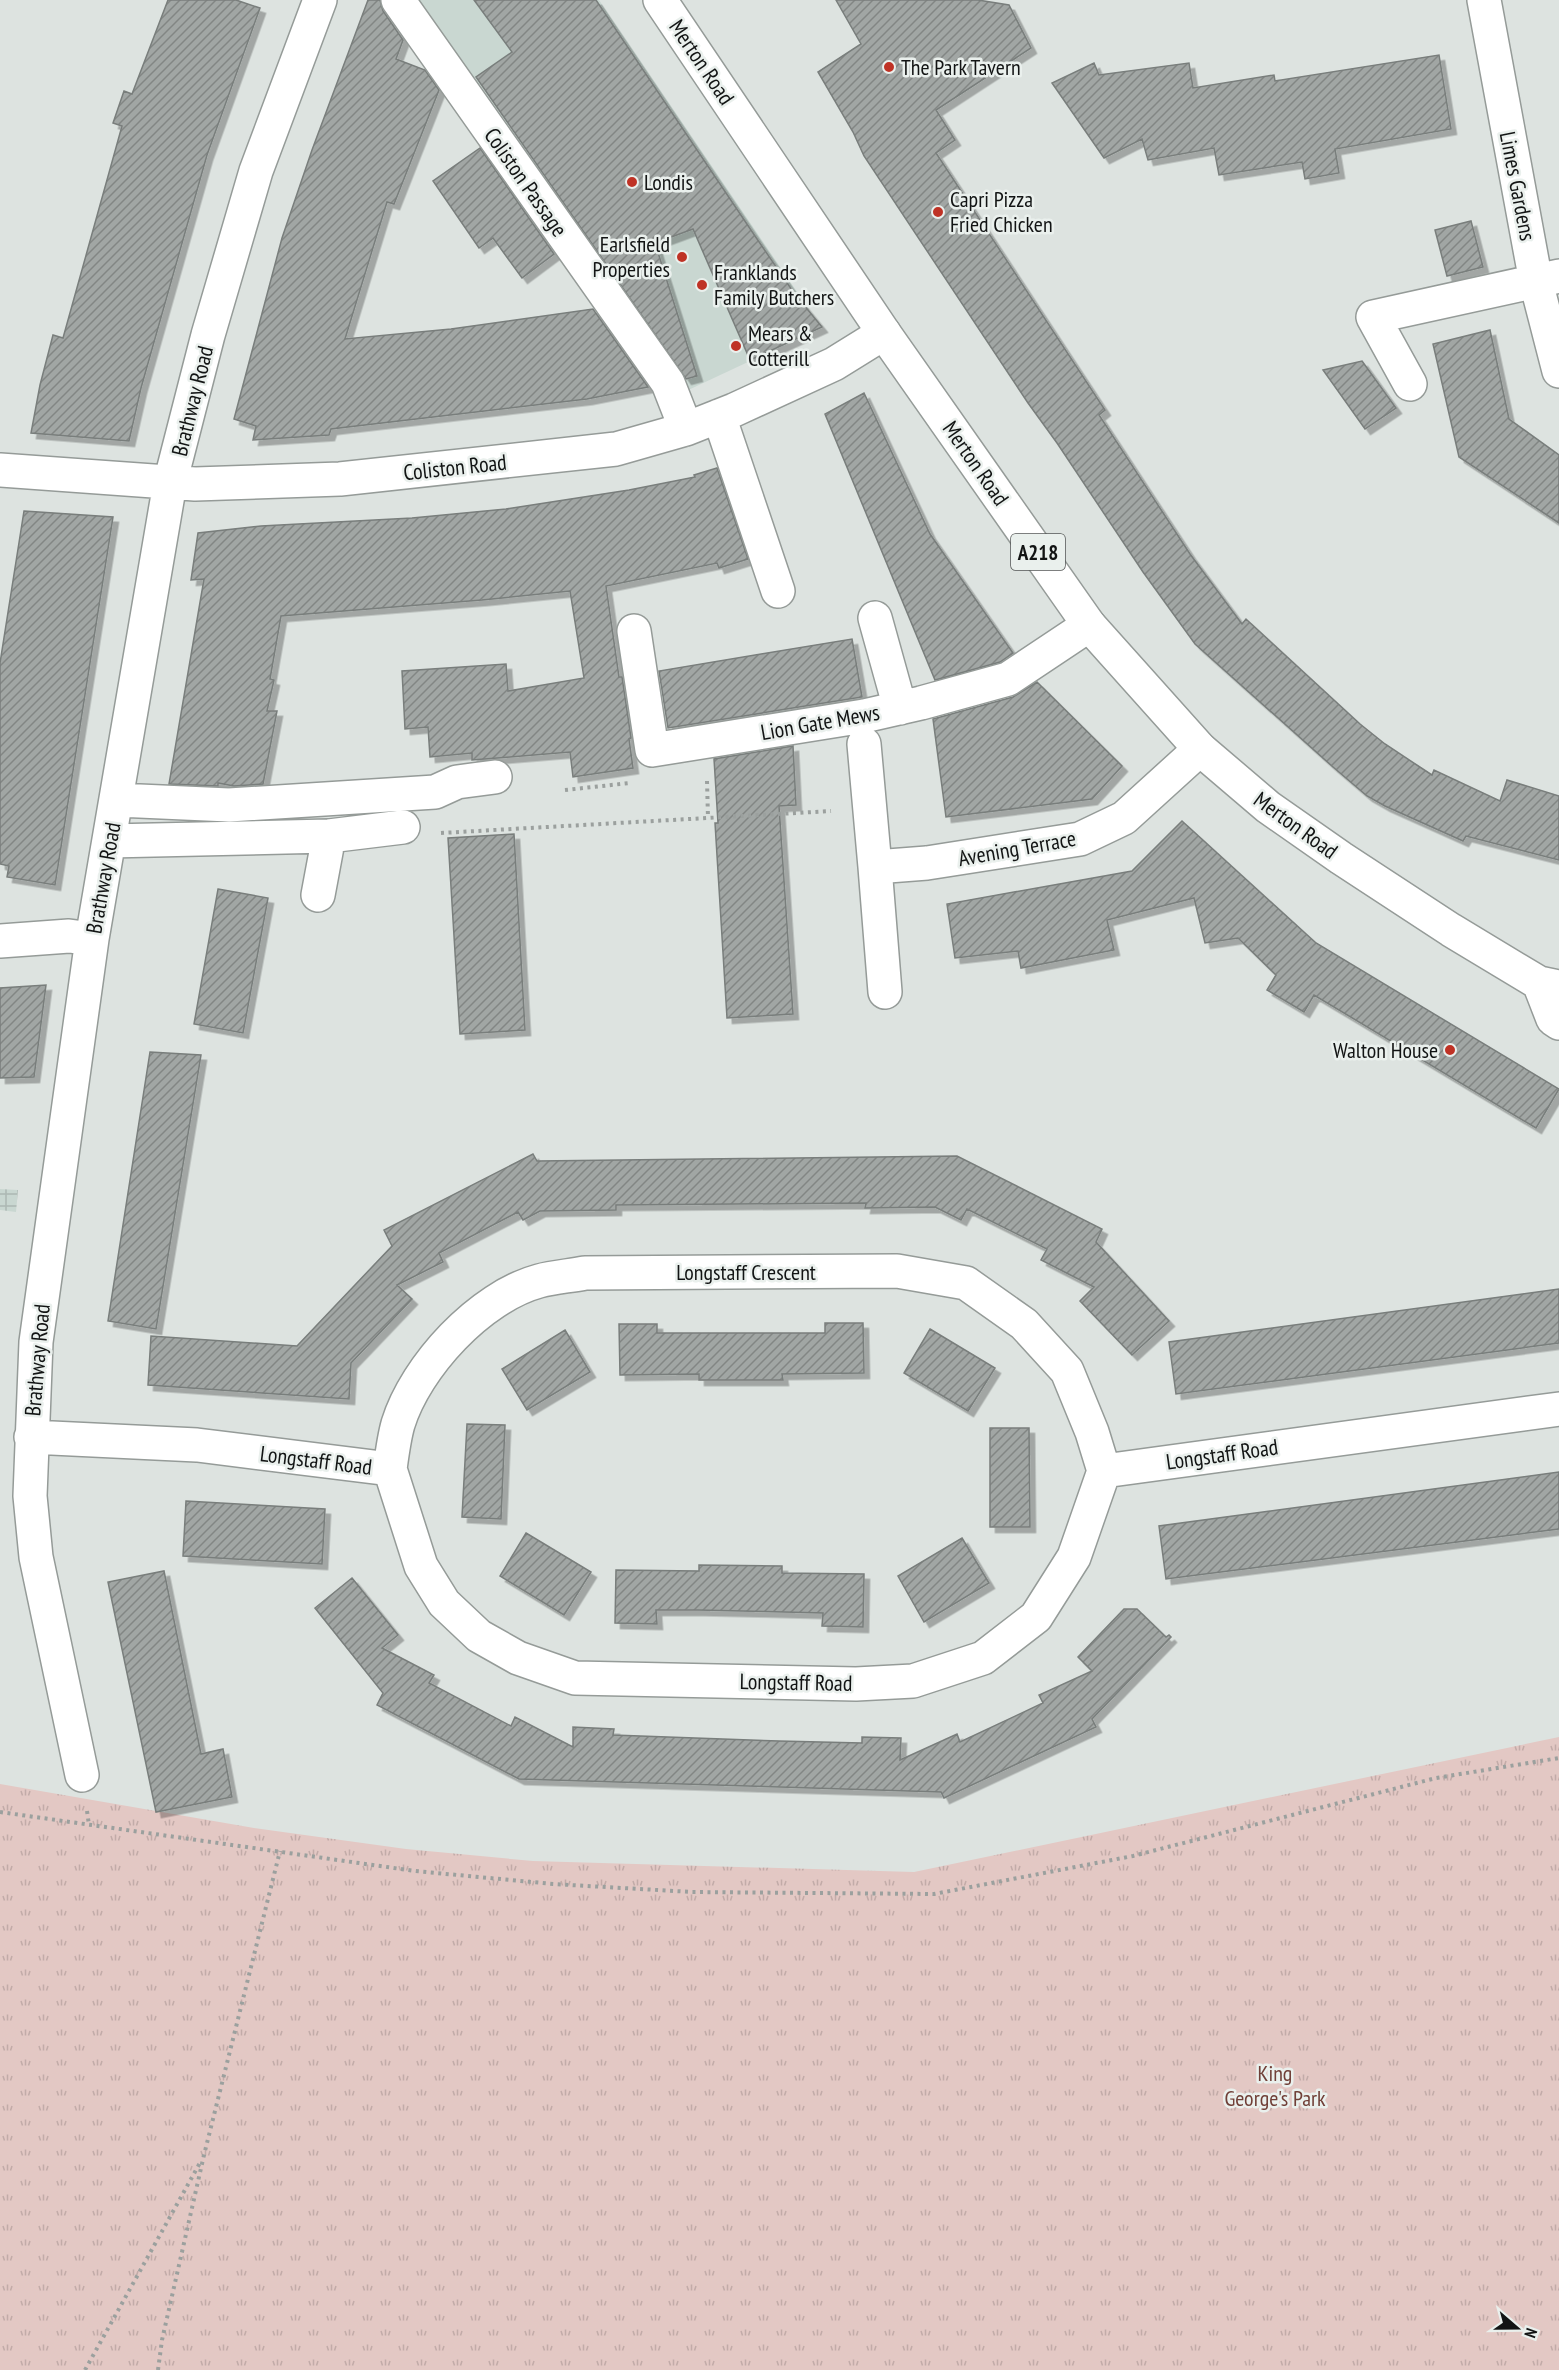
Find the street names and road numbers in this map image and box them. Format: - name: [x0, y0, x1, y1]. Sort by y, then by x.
- street label: Merton Road: [663, 14, 741, 110]
- street label: Coliston Passage: [478, 122, 574, 242]
- street label: Limes Gardens: [1494, 129, 1542, 243]
- street label: Brathway Road: [165, 343, 219, 459]
- street label: Merton Road: [937, 415, 1015, 511]
- street label: Coliston Road: [402, 448, 508, 486]
- road number: A218: [1011, 534, 1065, 570]
- street label: Lion Gate Mews: [758, 698, 882, 746]
- street label: Merton Road: [1249, 785, 1343, 865]
- street label: Brathway Road: [79, 820, 127, 936]
- street label: Avening Terrace: [956, 824, 1078, 872]
- street label: Longstaff Crescent: [676, 1258, 816, 1286]
- street label: Brathway Road: [18, 1303, 56, 1417]
- street label: Longstaff Road: [1164, 1432, 1280, 1476]
- street label: Longstaff Road: [258, 1439, 374, 1481]
- street label: Longstaff Road: [739, 1667, 853, 1697]

